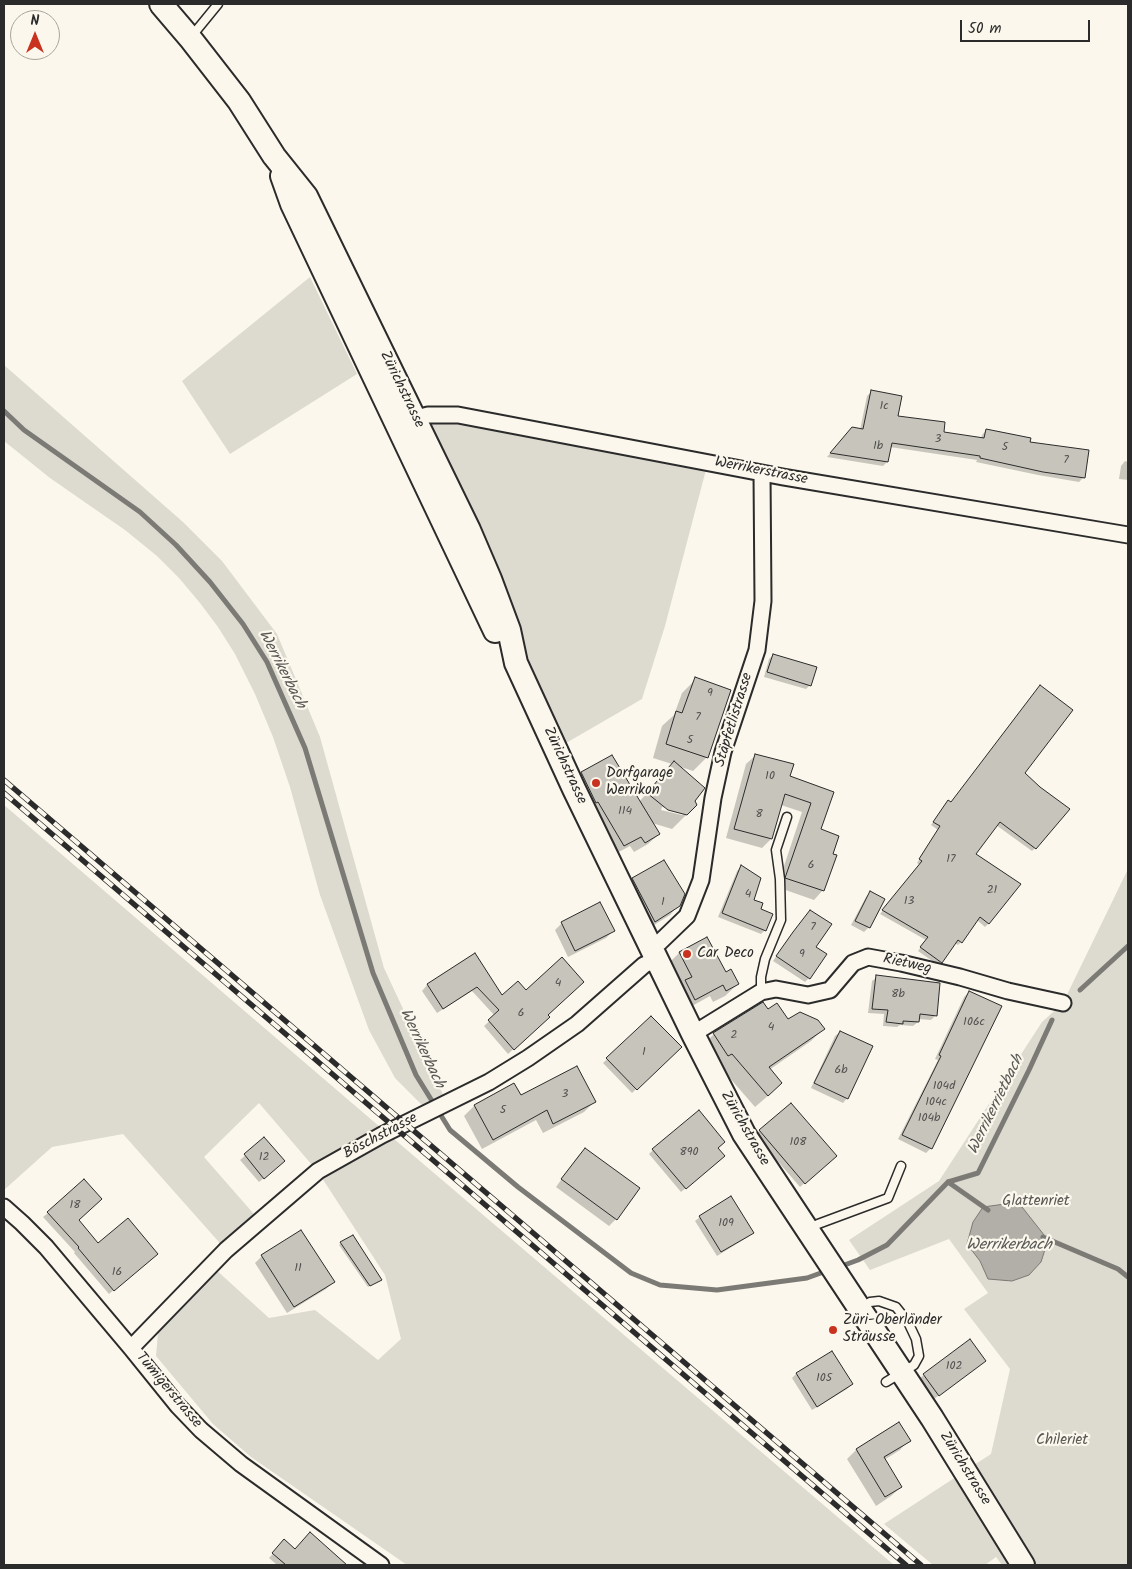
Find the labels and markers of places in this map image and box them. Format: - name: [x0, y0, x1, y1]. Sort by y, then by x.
- place label: Dorfgarage Werrikon: [606, 765, 673, 800]
- marker: Dorfgarage Werrikon: [590, 777, 602, 789]
- place label: Car Deco: [697, 945, 754, 963]
- marker: Car Deco: [681, 948, 693, 960]
- place label: Züri-Oberländer Sträusse: [843, 1312, 942, 1347]
- marker: Züri-Oberländer Sträusse: [827, 1324, 839, 1336]

